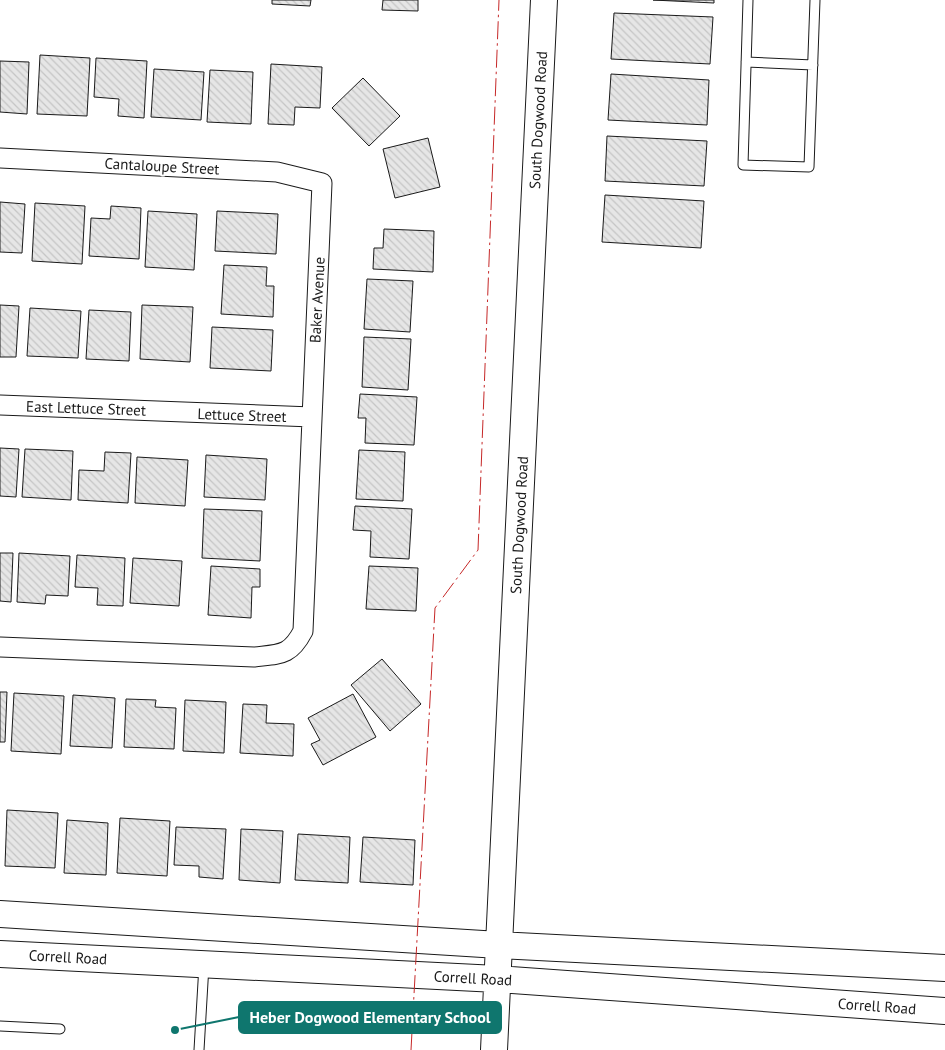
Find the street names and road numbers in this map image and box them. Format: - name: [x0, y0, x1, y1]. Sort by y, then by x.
- street label: South Dogwood Road: [525, 51, 551, 189]
- street label: Cantaloupe Street: [104, 154, 220, 178]
- street label: Baker Avenue: [305, 256, 329, 344]
- street label: East Lettuce Street: [26, 396, 146, 420]
- street label: Lettuce Street: [197, 404, 287, 426]
- street label: South Dogwood Road: [506, 456, 532, 594]
- street label: Correll Road: [28, 945, 108, 969]
- street label: Correll Road: [433, 966, 513, 990]
- street label: Correll Road: [837, 994, 917, 1018]

